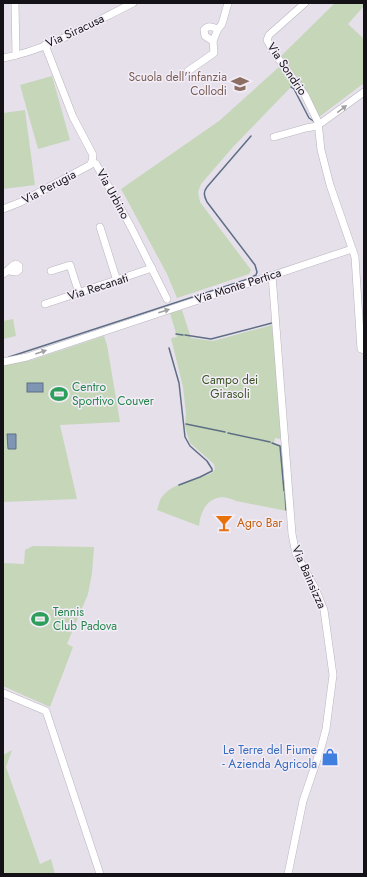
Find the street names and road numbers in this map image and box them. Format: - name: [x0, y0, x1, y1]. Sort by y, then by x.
- street label: Via Siracusa: [43, 10, 107, 52]
- street label: Via Sondrio: [263, 39, 312, 99]
- street label: Via Perugia: [19, 165, 79, 209]
- street label: Via Urbino: [92, 166, 134, 223]
- street label: Via Monte Pertica: [193, 264, 284, 308]
- street label: Via Recanati: [65, 269, 131, 305]
- street label: Via Bainsizza: [287, 543, 331, 612]

